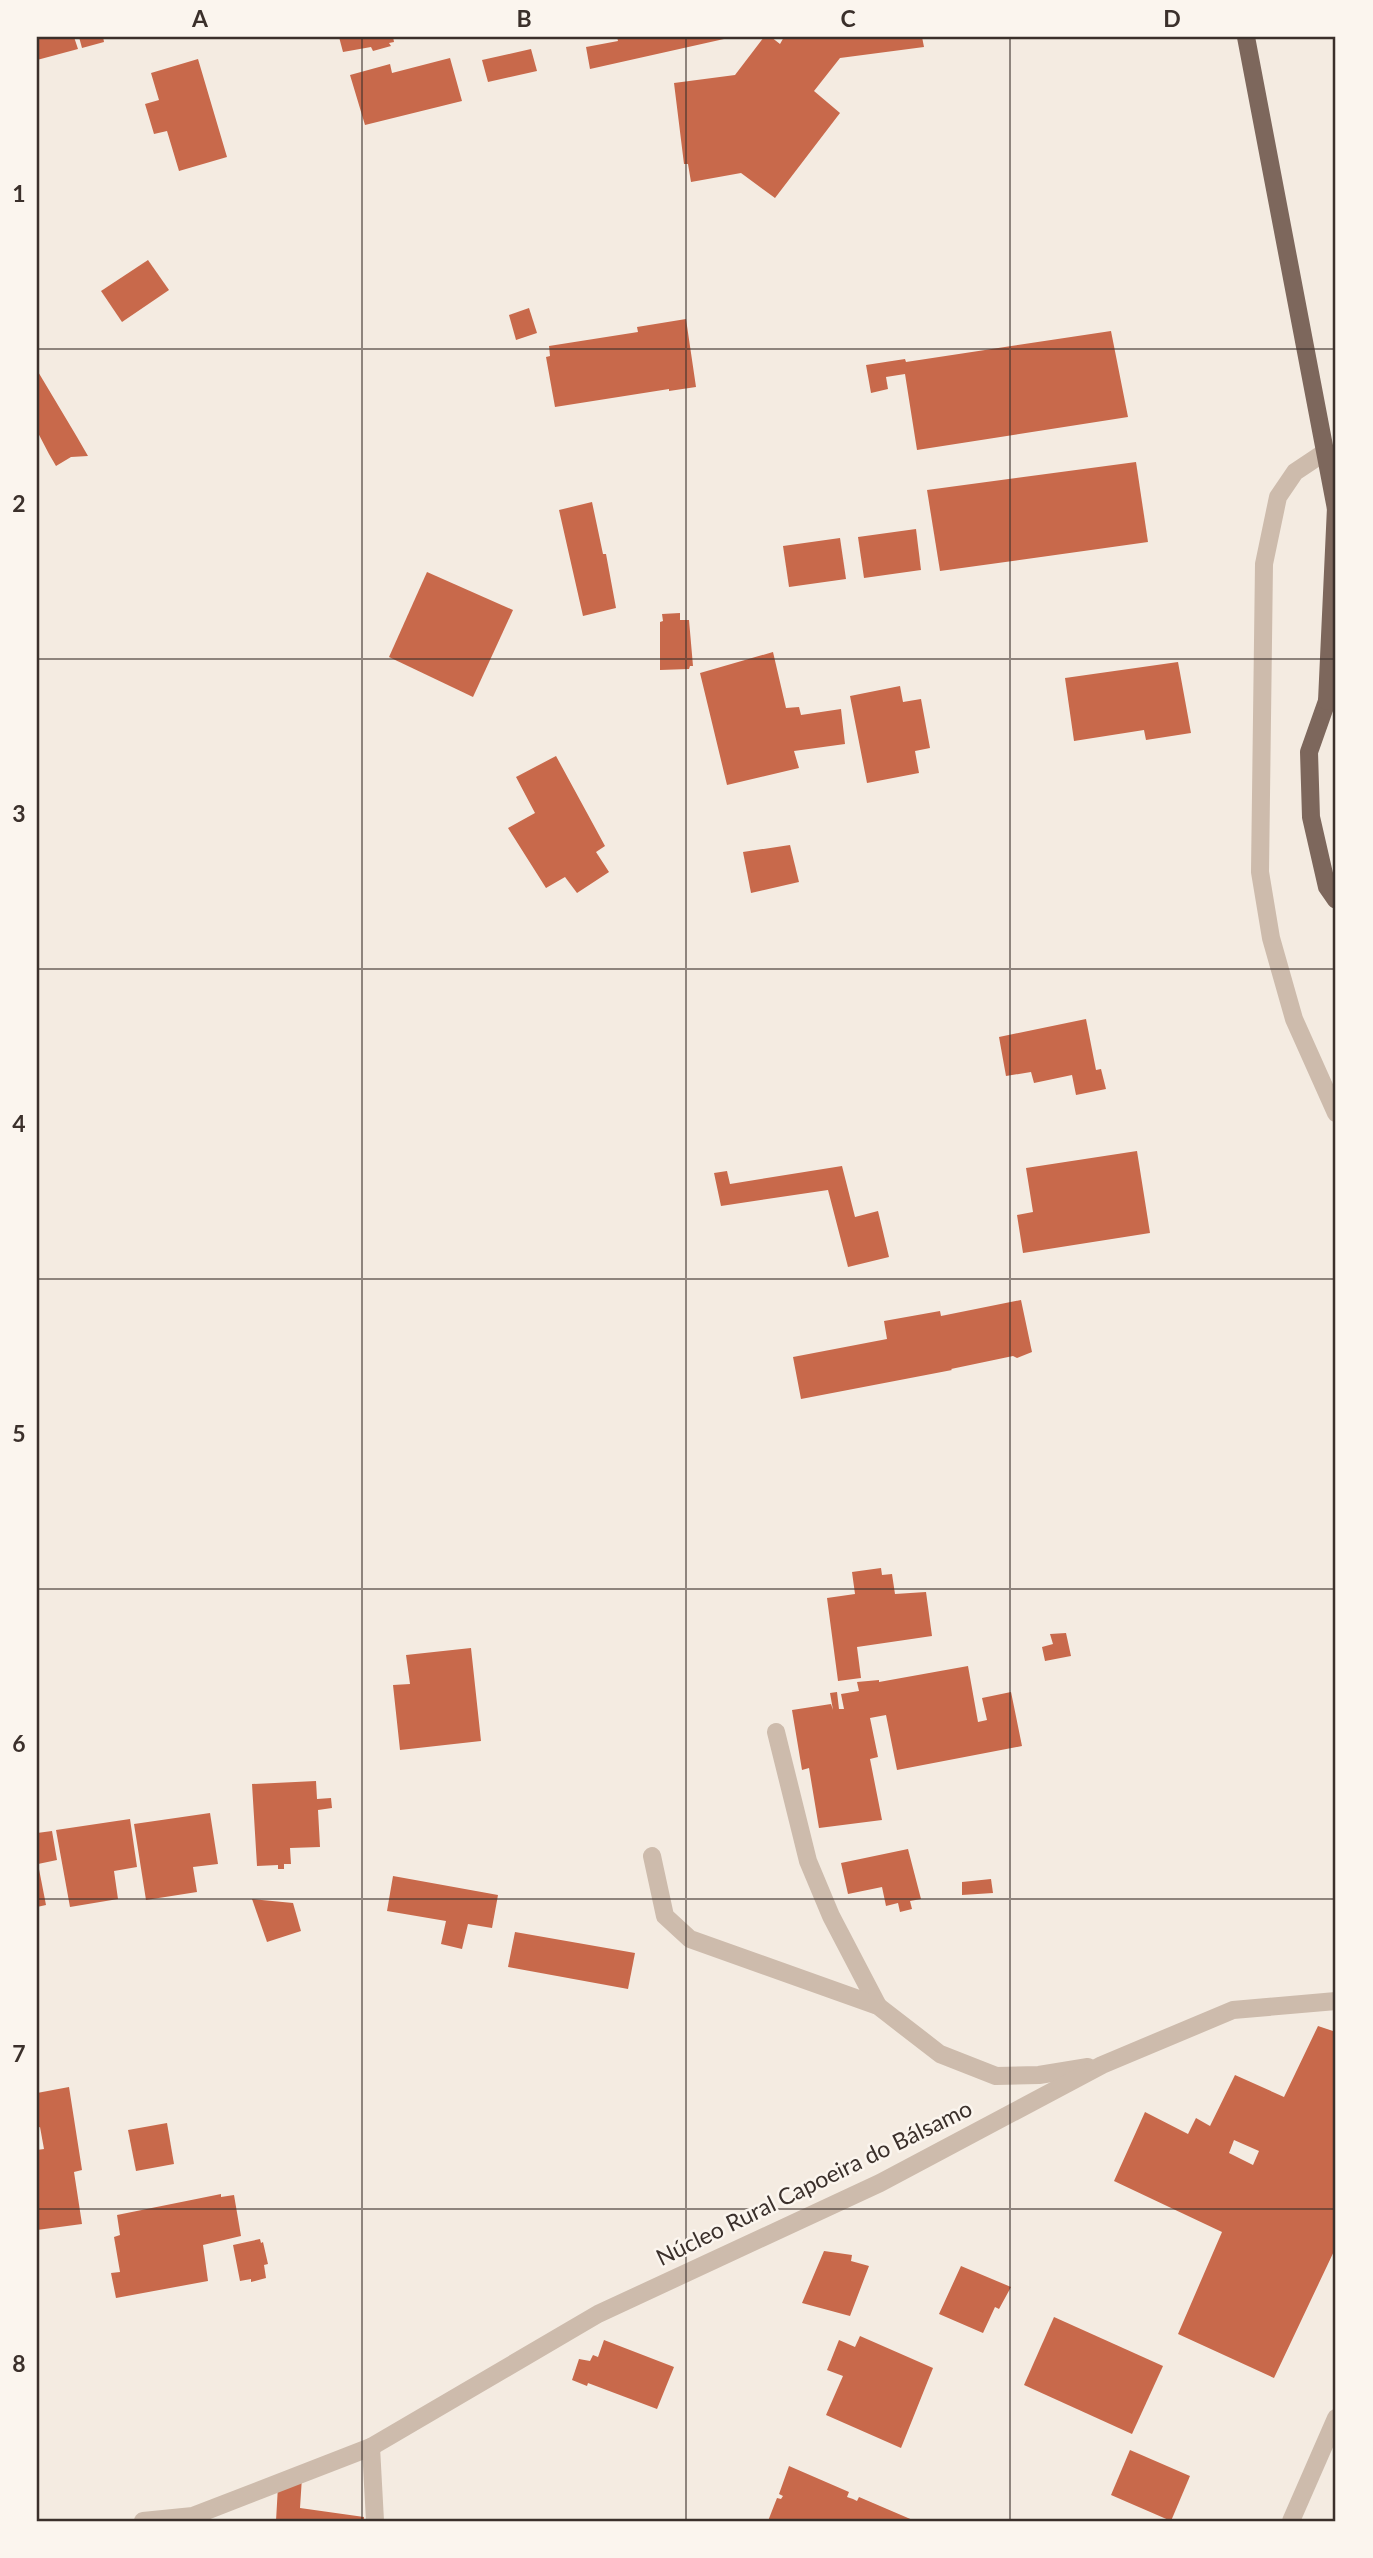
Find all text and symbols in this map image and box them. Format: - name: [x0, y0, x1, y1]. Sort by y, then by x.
- text: A: [191, 4, 209, 32]
- text: B: [516, 4, 532, 32]
- text: C: [840, 4, 856, 32]
- text: D: [1163, 4, 1181, 32]
- text: 1: [12, 179, 26, 207]
- text: 2: [12, 489, 26, 517]
- text: 3: [12, 799, 26, 827]
- text: 4: [12, 1109, 26, 1137]
- text: 5: [12, 1419, 26, 1447]
- text: 6: [12, 1729, 26, 1757]
- text: 7: [12, 2039, 26, 2067]
- street label: Núcleo Rural Capoeira do Bálsamo: [651, 2093, 976, 2271]
- text: 8: [12, 2349, 26, 2377]

